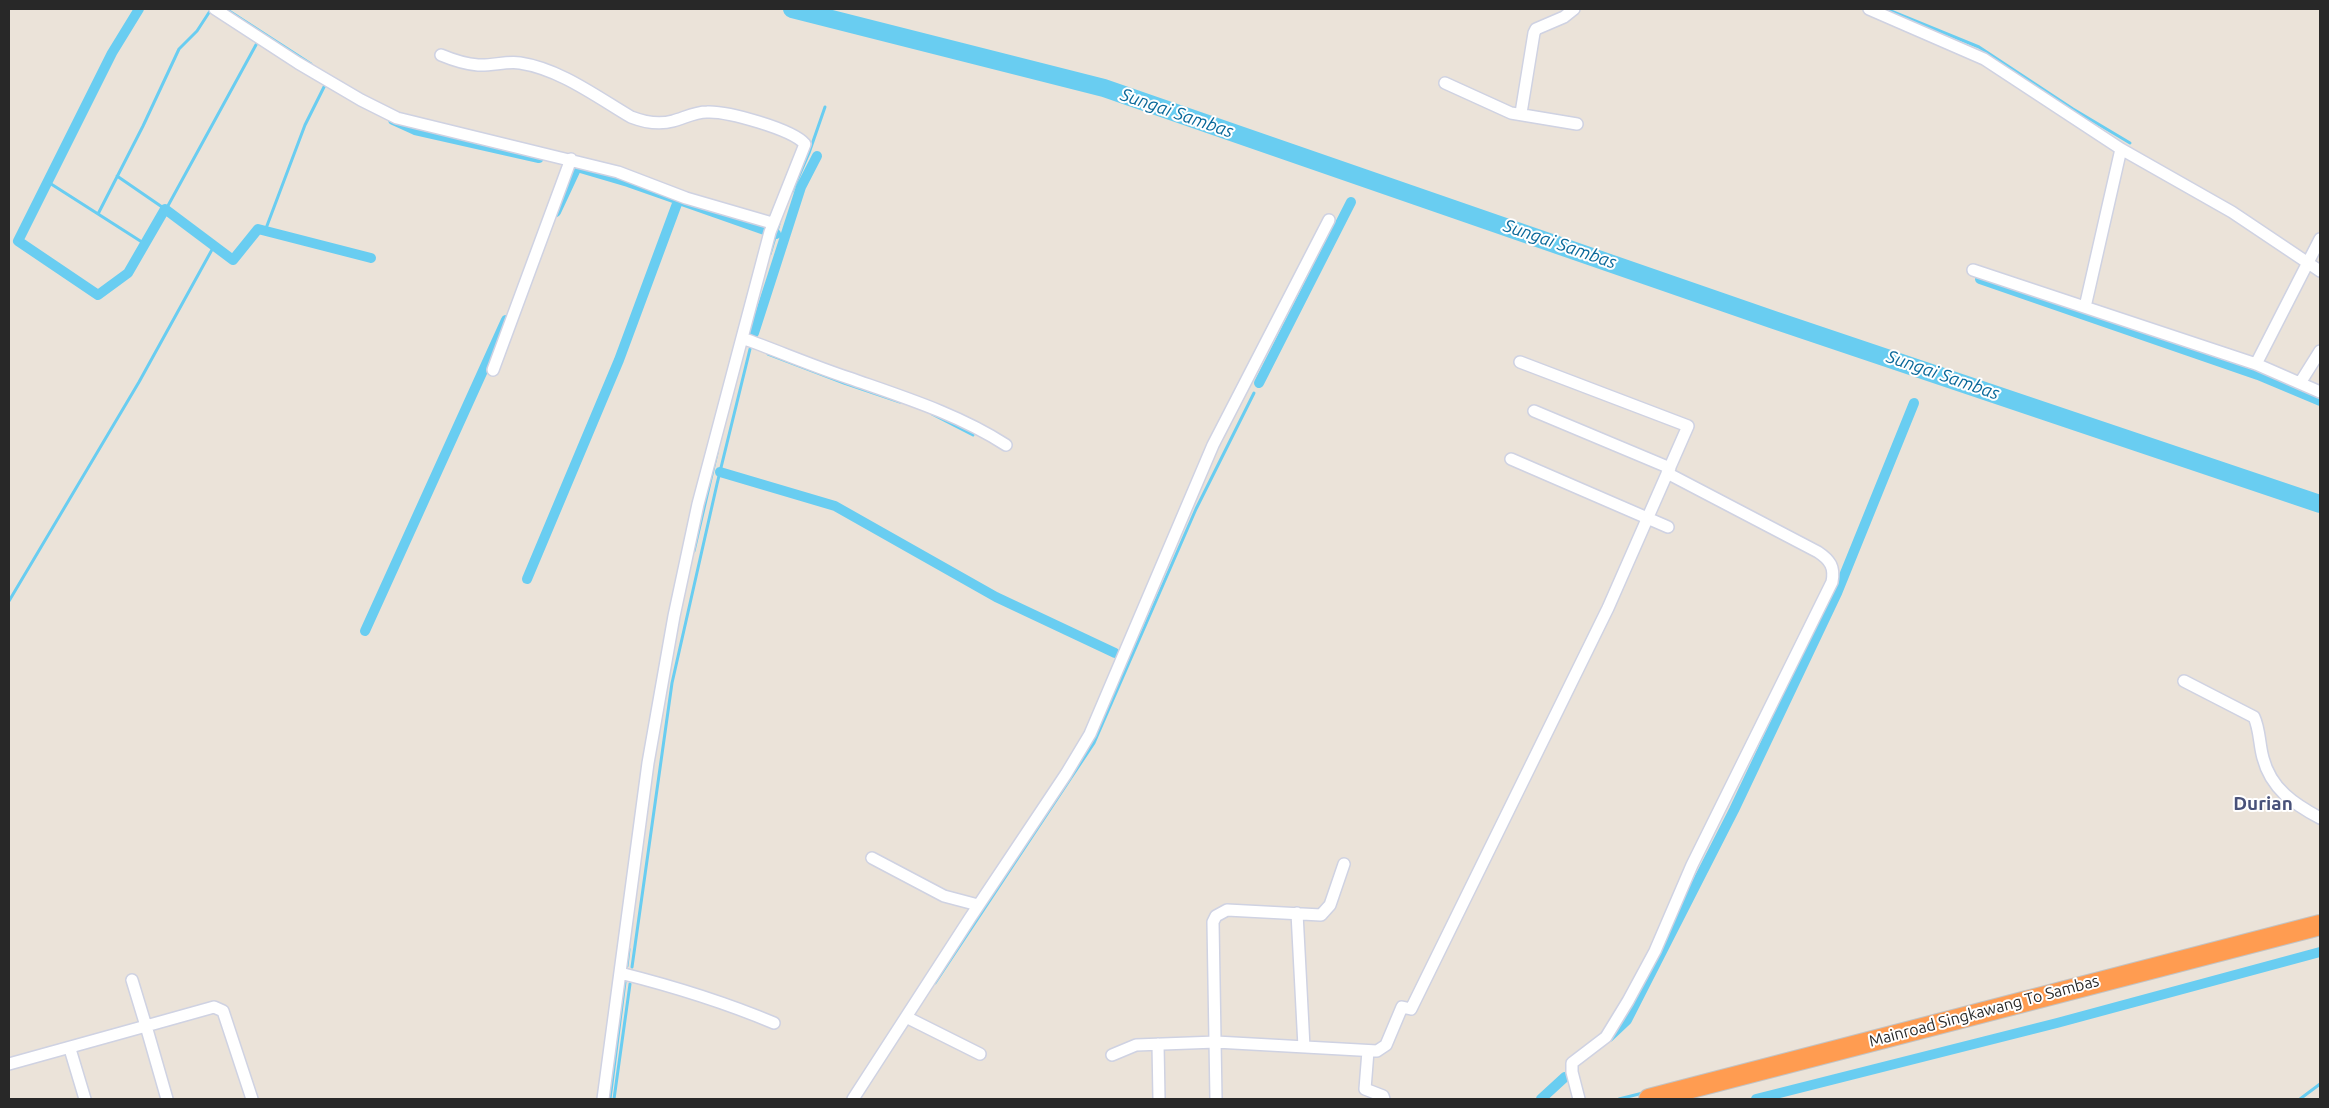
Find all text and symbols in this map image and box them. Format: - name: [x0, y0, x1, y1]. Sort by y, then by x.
- water label: Sungai Sambas: [1118, 84, 1236, 142]
- water label: Sungai Sambas: [1501, 215, 1619, 273]
- water label: Sungai Sambas: [1884, 346, 2002, 404]
- district label: Durian: [2233, 793, 2293, 815]
- street label: Mainroad Singkawang To Sambas: [1867, 971, 2101, 1051]

